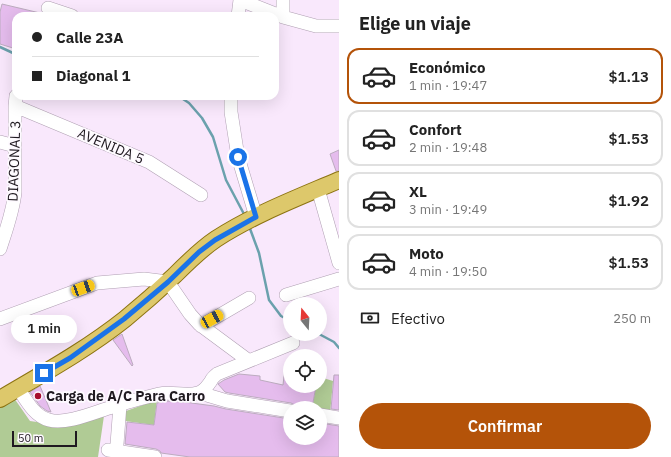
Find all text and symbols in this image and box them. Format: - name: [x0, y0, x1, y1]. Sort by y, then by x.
- text: Elige un viaje: [359, 12, 471, 35]
- text: Calle 23A: [56, 28, 124, 47]
- icon: car: [361, 58, 397, 94]
- text: Económico: [409, 58, 485, 77]
- text: Diagonal 1: [56, 66, 131, 85]
- text: $1.13: [609, 67, 649, 86]
- text: 1 min · 19:47: [409, 77, 487, 94]
- street label: DIAGONAL 3: [4, 120, 24, 202]
- icon: car: [361, 120, 397, 156]
- text: Confort: [409, 120, 462, 139]
- street label: AVENIDA 5: [75, 124, 147, 168]
- text: $1.53: [609, 129, 649, 148]
- text: 2 min · 19:48: [409, 139, 487, 156]
- route start: [229, 148, 247, 166]
- icon: car: [361, 182, 397, 218]
- text: XL: [409, 182, 427, 201]
- text: $1.92: [609, 191, 649, 210]
- text: 3 min · 19:49: [409, 201, 487, 218]
- icon: car: [361, 244, 397, 280]
- text: Moto: [409, 244, 444, 263]
- text: $1.53: [609, 253, 649, 272]
- text: 4 min · 19:50: [409, 263, 487, 280]
- car: [70, 278, 96, 298]
- north arrow: [283, 297, 327, 341]
- map controls: [283, 297, 327, 445]
- icon: cash: [359, 307, 381, 329]
- car: [199, 308, 225, 330]
- text: Efectivo: [391, 309, 445, 328]
- text: 250 m: [613, 310, 651, 327]
- callout: 1 min: [11, 315, 77, 343]
- text: 1 min: [27, 320, 61, 337]
- button: locate: [283, 349, 327, 393]
- route end: [35, 364, 53, 382]
- place label: Carga de A/C Para Carro: [46, 387, 205, 405]
- marker: Carga de A/C Para Carro: [33, 391, 43, 401]
- button: layers: [283, 401, 327, 445]
- button: Confirmar: [359, 403, 651, 449]
- scale bar: [12, 429, 77, 448]
- text: 50 m: [18, 431, 43, 445]

